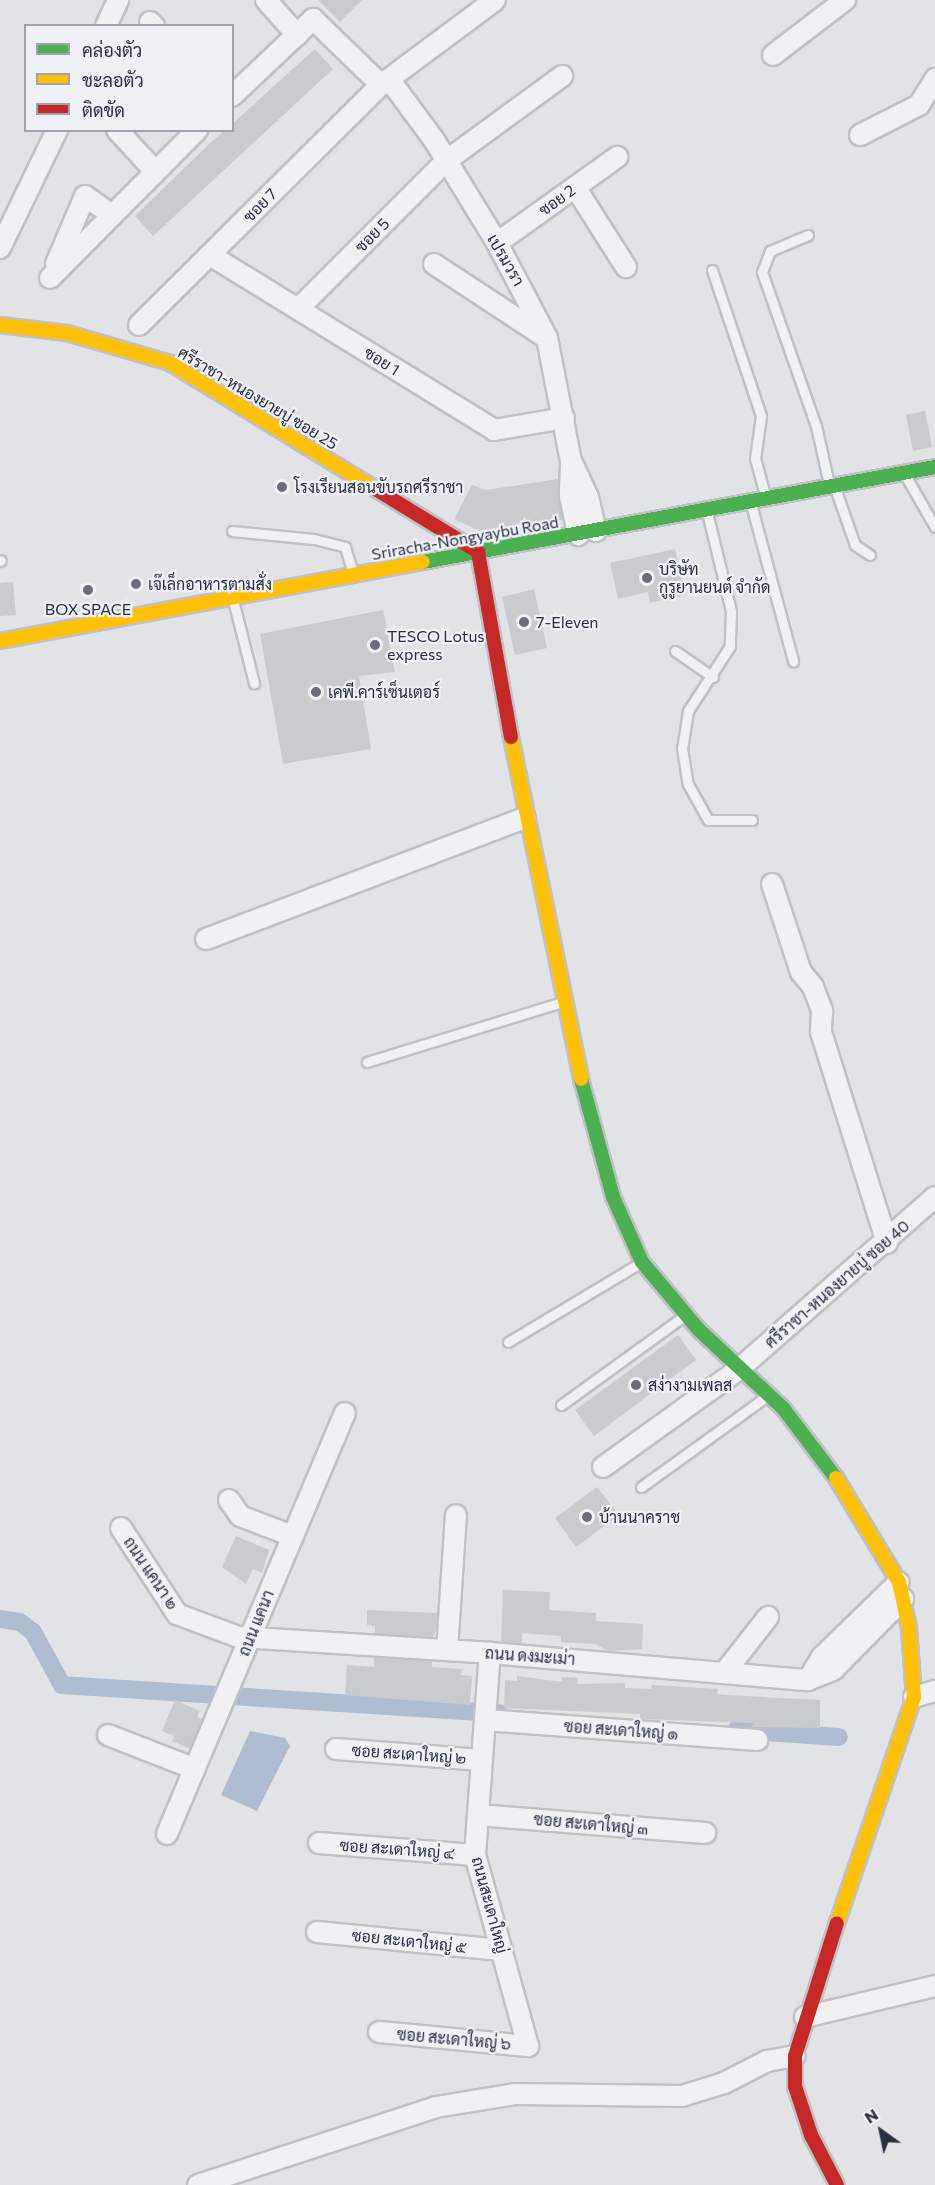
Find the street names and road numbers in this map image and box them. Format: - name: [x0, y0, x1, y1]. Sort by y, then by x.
- street label: ซอย 2: [535, 180, 579, 220]
- street label: ซอย 7: [239, 184, 281, 226]
- street label: ซอย 5: [351, 214, 393, 256]
- street label: เปรมวรา: [484, 231, 528, 289]
- street label: ศรีราชา-หนองยายบู่ ซอย 25: [175, 343, 341, 453]
- street label: ซอย 1: [361, 343, 403, 379]
- street label: Sriracha-Nongyaybu Road: [370, 512, 560, 564]
- street label: ศรีราชา-หนองยายบู่ ซอย 40: [761, 1216, 913, 1352]
- street label: ถนน แคนา ๒: [120, 1533, 182, 1613]
- street label: ถนน แคนา: [234, 1587, 278, 1659]
- street label: ถนน ดงมะเม่า: [484, 1643, 576, 1669]
- street label: ซอย สะเดาใหญ่ ๑: [563, 1716, 679, 1744]
- street label: ซอย สะเดาใหญ่ ๒: [351, 1740, 467, 1768]
- street label: ซอย สะเดาใหญ่ ๓: [533, 1809, 649, 1839]
- street label: ซอย สะเดาใหญ่ ๔: [339, 1835, 455, 1863]
- street label: ถนนสะเดาใหญ่: [468, 1855, 512, 1955]
- street label: ซอย สะเดาใหญ่ ๕: [351, 1925, 467, 1957]
- street label: ซอย สะเดาใหญ่ ๖: [396, 2024, 512, 2054]

